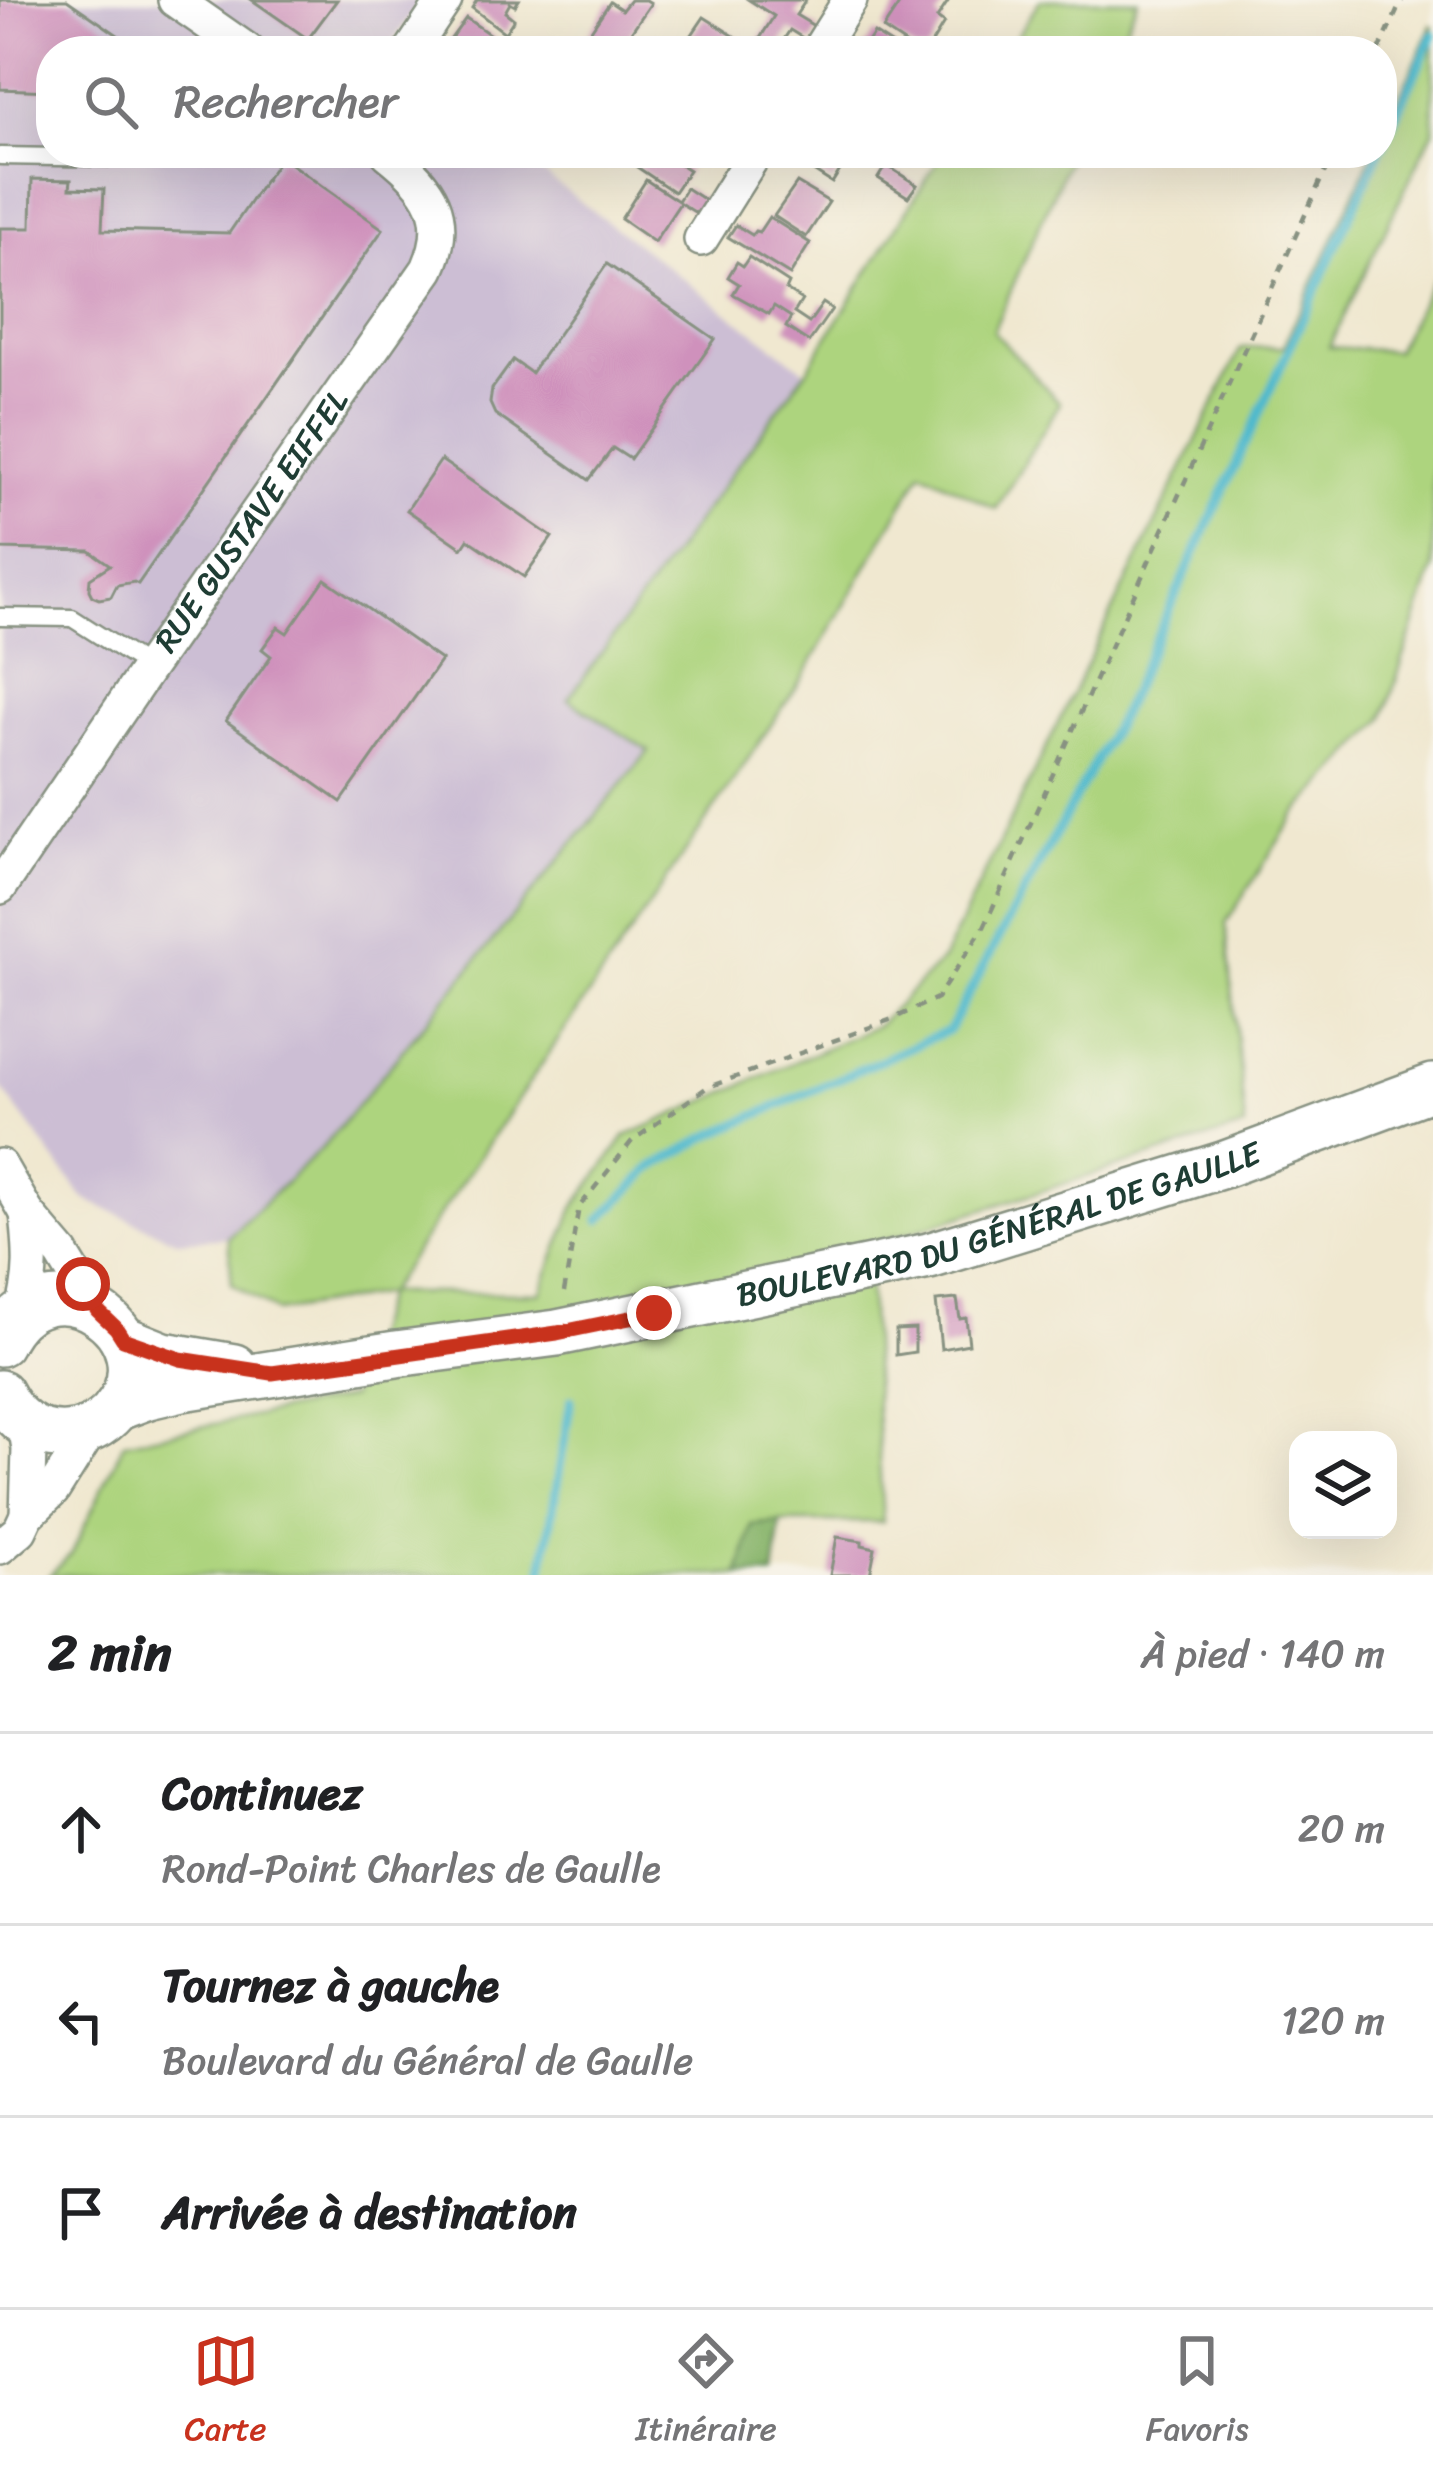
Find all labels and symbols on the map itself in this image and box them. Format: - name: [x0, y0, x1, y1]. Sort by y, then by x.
- street label: RUE GUSTAVE EIFFEL: [138, 377, 364, 665]
- street label: BOULEVARD DU GÉNÉRAL DE GAULLE: [731, 1124, 1270, 1324]
- route start: [56, 1257, 110, 1311]
- route end: [627, 1286, 681, 1340]

